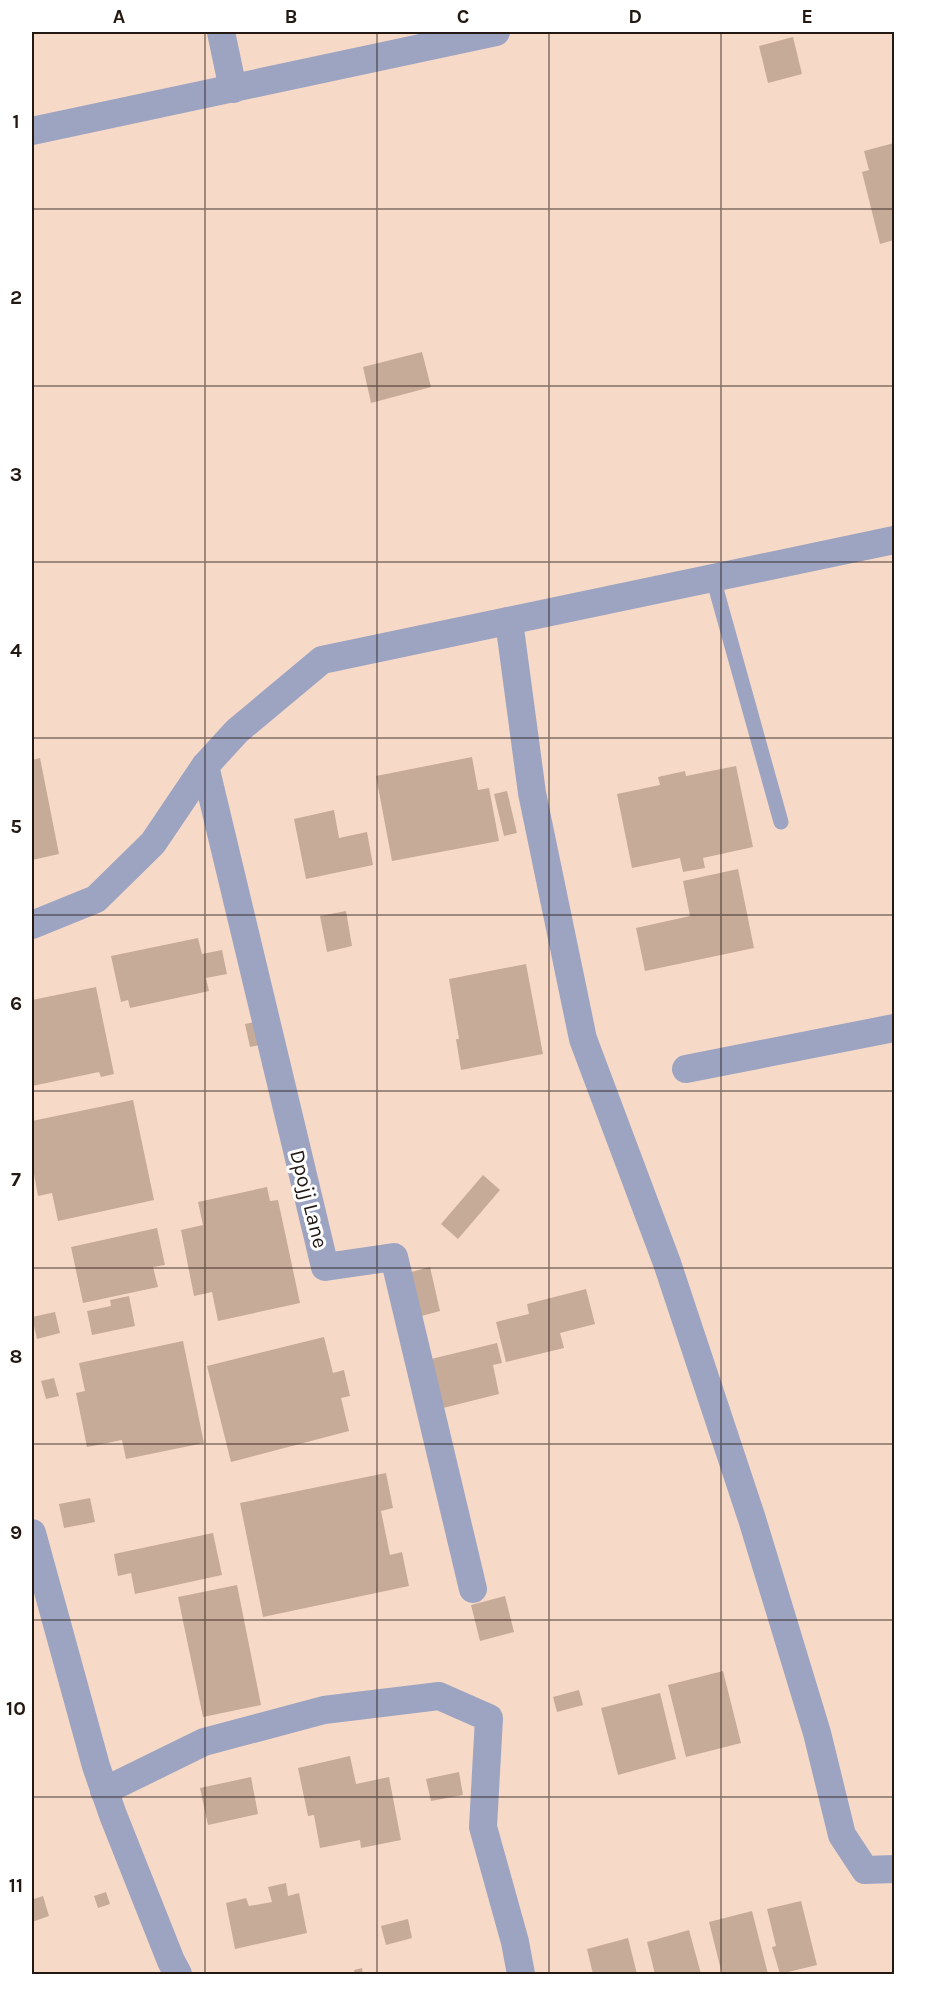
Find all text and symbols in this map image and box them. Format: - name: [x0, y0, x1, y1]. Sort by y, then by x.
- text: A: [113, 5, 126, 28]
- text: B: [285, 5, 297, 28]
- text: C: [457, 5, 469, 28]
- text: D: [628, 5, 642, 28]
- text: E: [801, 5, 813, 28]
- text: 1: [12, 110, 20, 133]
- text: 2: [10, 286, 22, 309]
- text: 3: [10, 463, 22, 486]
- text: 4: [10, 639, 22, 662]
- text: 5: [10, 815, 22, 838]
- text: 6: [10, 992, 22, 1015]
- street label: Dpojj Lane: [285, 1147, 333, 1251]
- text: 7: [11, 1168, 21, 1191]
- text: 8: [10, 1345, 22, 1368]
- text: 9: [10, 1521, 22, 1544]
- text: 10: [6, 1697, 26, 1720]
- text: 11: [9, 1874, 23, 1897]

